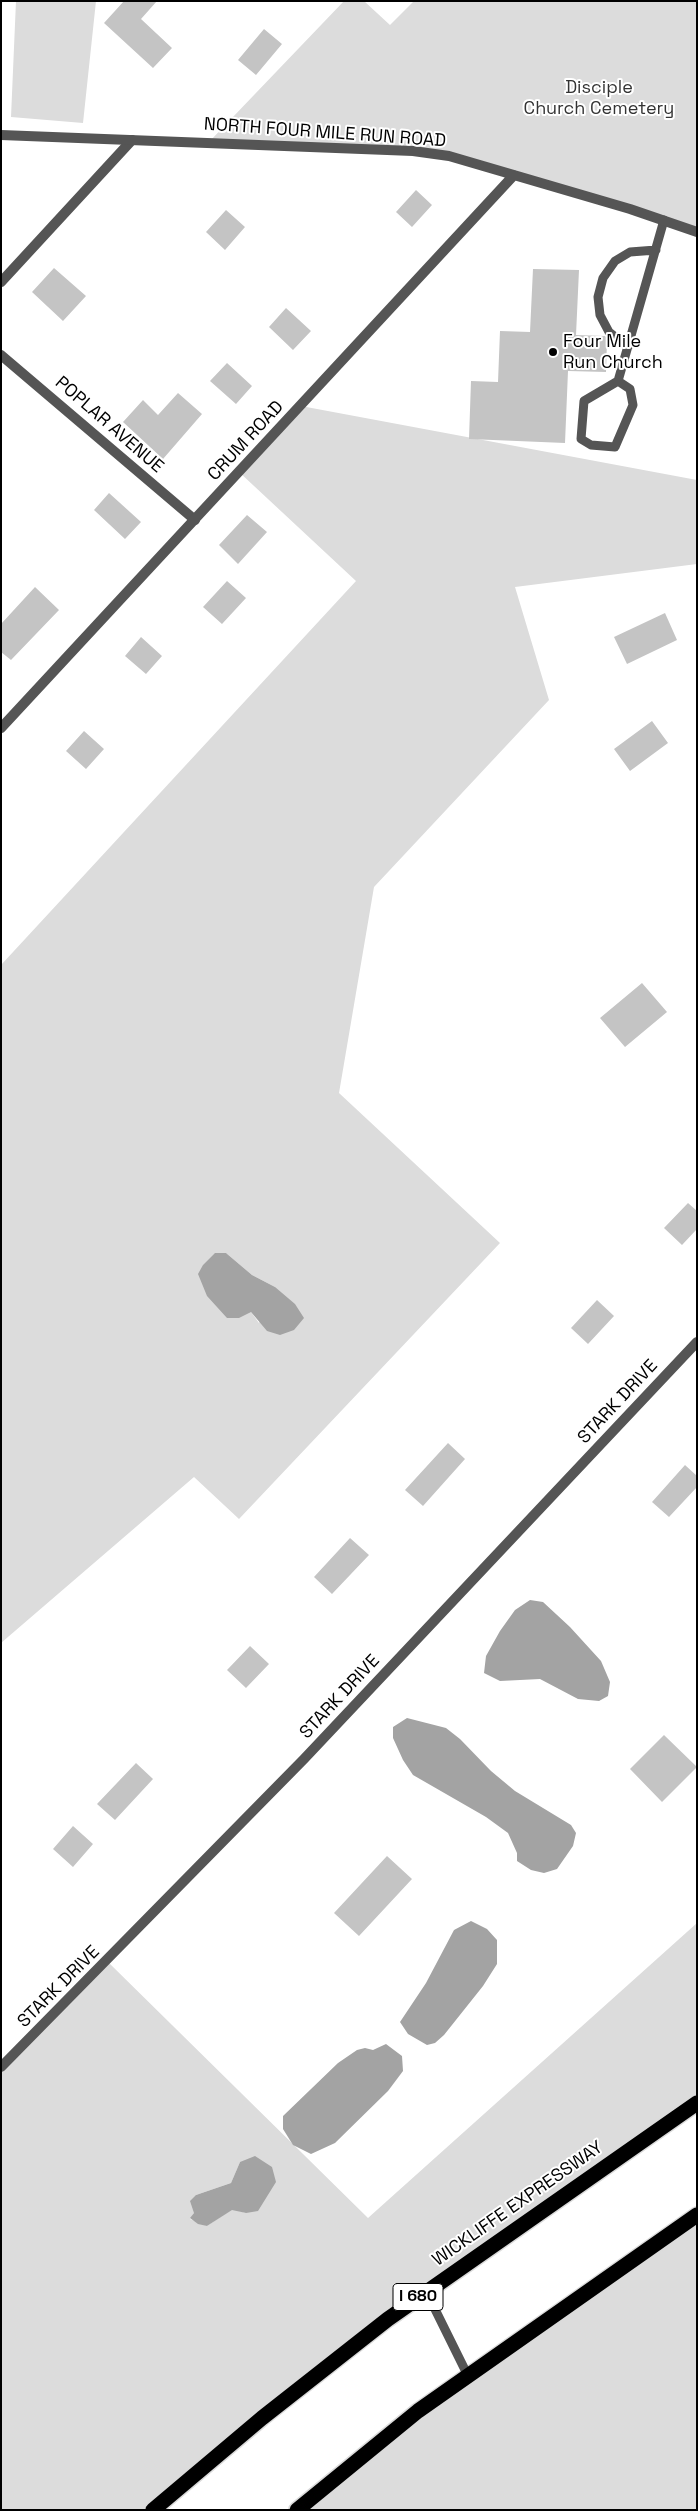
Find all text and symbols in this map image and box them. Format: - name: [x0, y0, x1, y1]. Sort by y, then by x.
- park label: Disciple Church Cemetery: [524, 77, 674, 120]
- street label: NORTH FOUR MILE RUN ROAD: [203, 114, 447, 152]
- place label: Four Mile Run Church: [563, 331, 663, 374]
- marker: Four Mile Run Church: [547, 346, 559, 358]
- street label: POPLAR AVENUE: [50, 372, 168, 478]
- street label: CRUM ROAD: [203, 396, 289, 486]
- street label: STARK DRIVE: [574, 1356, 662, 1448]
- street label: STARK DRIVE: [296, 1651, 384, 1743]
- street label: STARK DRIVE: [14, 1942, 104, 2032]
- street label: WICKLIFFE EXPRESSWAY: [429, 2137, 607, 2271]
- road number: I 680: [393, 2284, 443, 2310]

